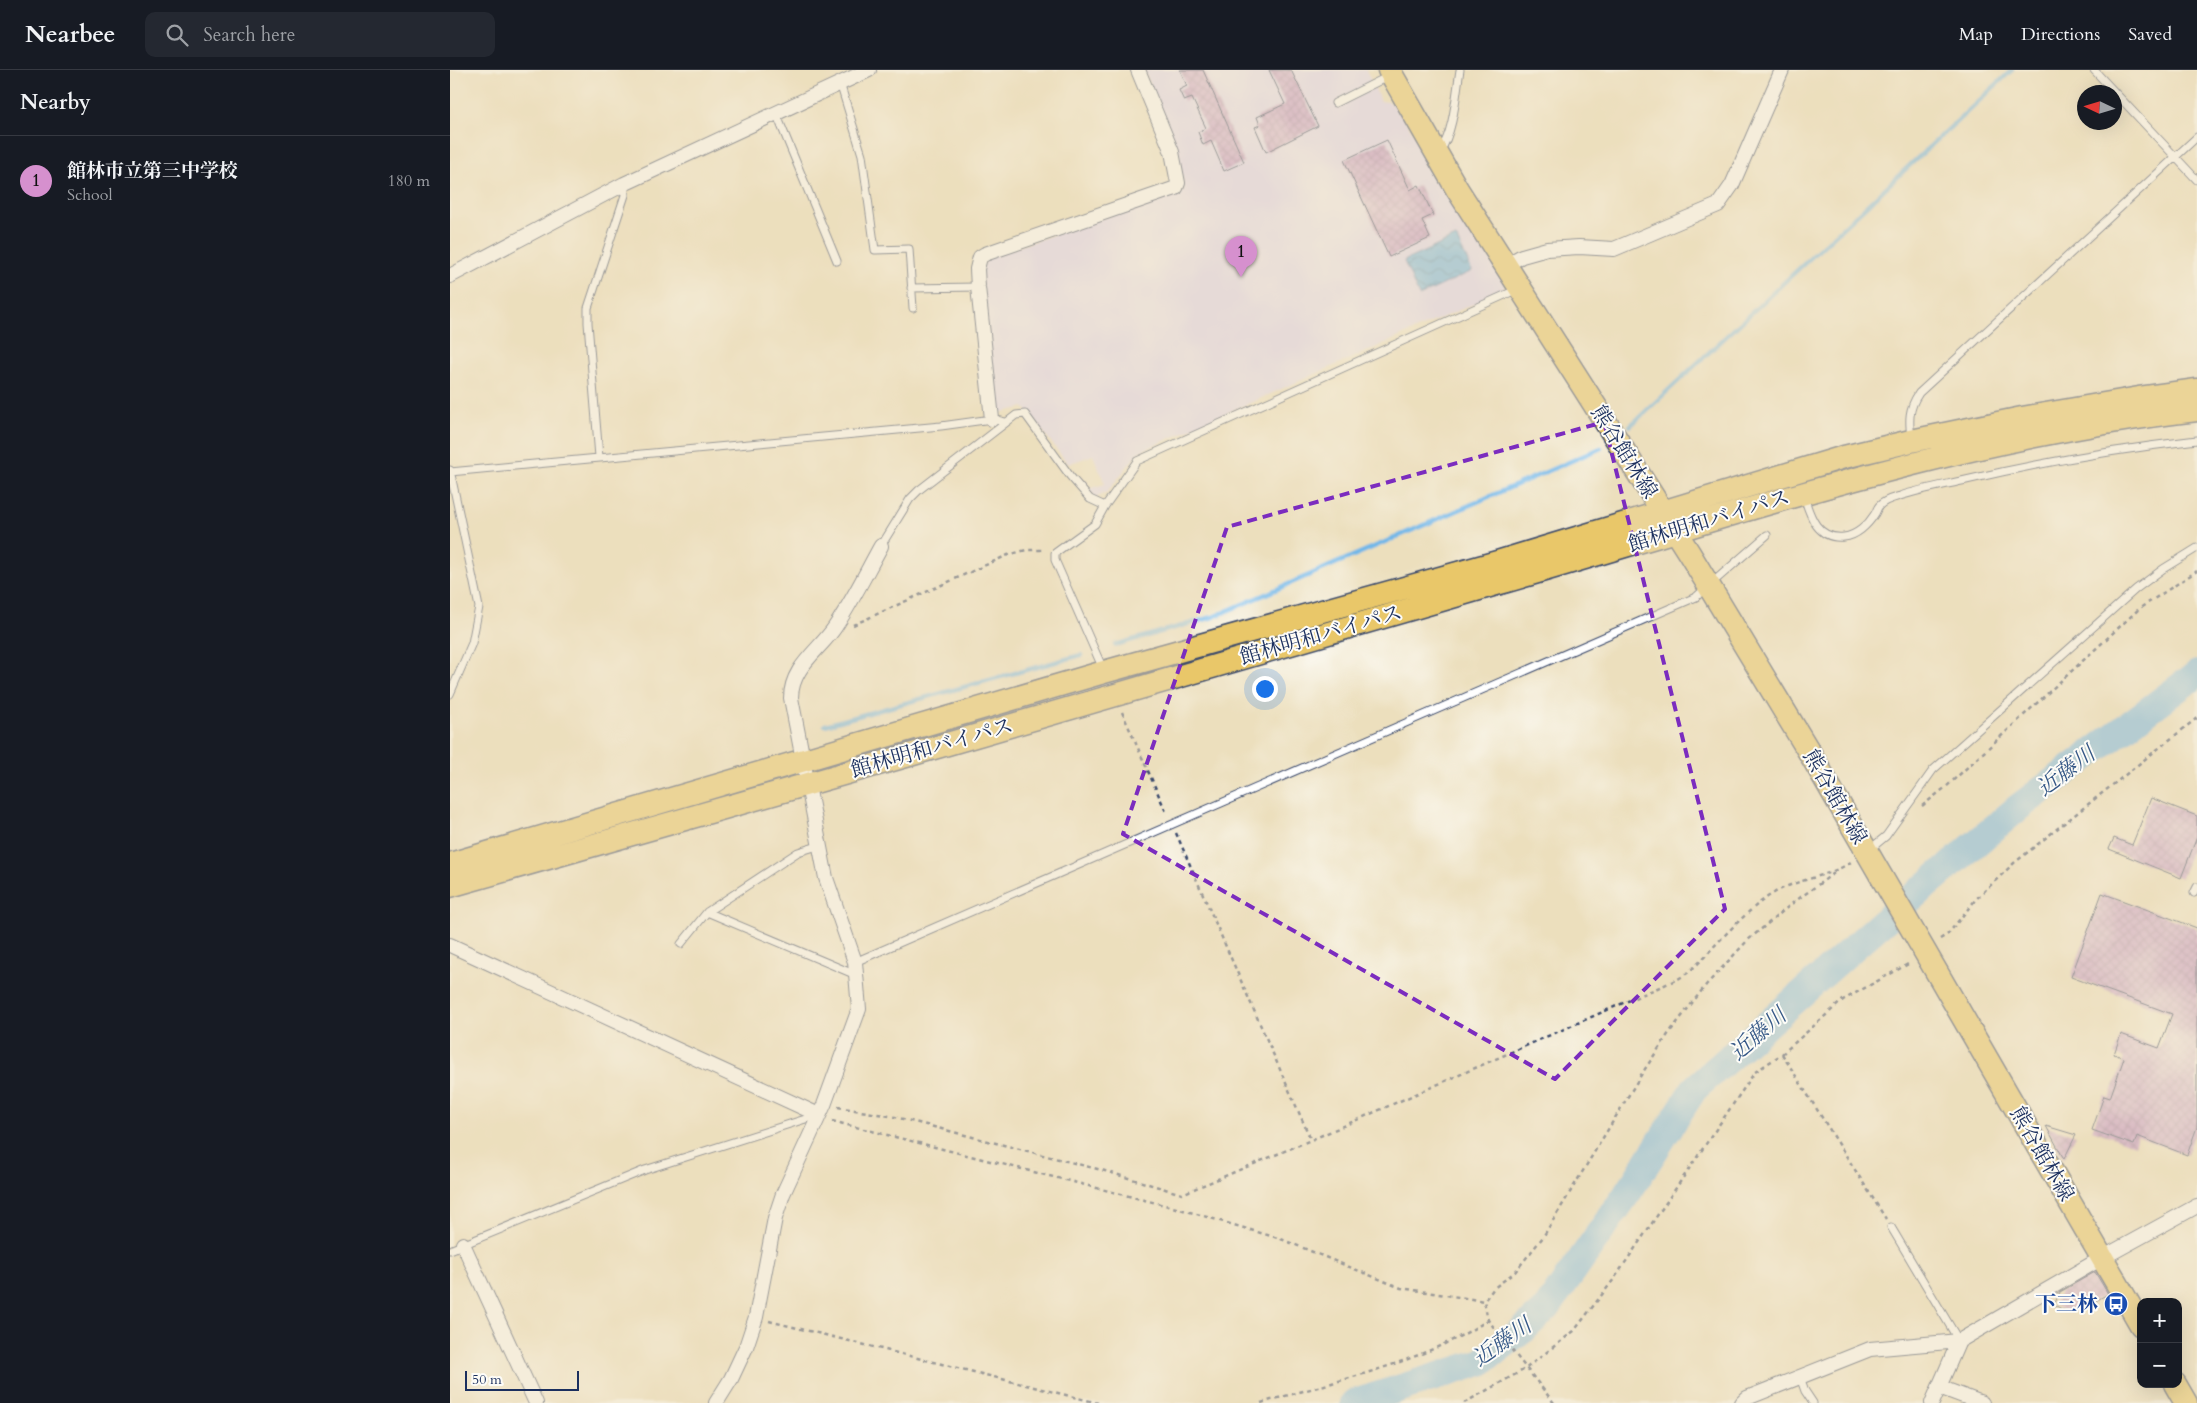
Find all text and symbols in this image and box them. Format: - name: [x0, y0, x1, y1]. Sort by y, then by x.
- search box: [145, 12, 495, 57]
- text: Nearbee: [25, 18, 115, 51]
- icon: search: [163, 21, 191, 49]
- text: Search here: [203, 22, 295, 48]
- text: Map: [1959, 22, 1993, 47]
- text: Directions: [2021, 22, 2100, 47]
- text: Saved: [2128, 22, 2172, 47]
- north arrow: [2077, 85, 2122, 130]
- text: Nearby: [20, 88, 91, 117]
- text: 館林市立第三中学校: [67, 158, 238, 184]
- text: 1: [32, 170, 40, 192]
- text: 180 m: [388, 170, 430, 192]
- text: School: [67, 184, 112, 206]
- pin: 1: [1225, 236, 1257, 277]
- street label: 熊谷館林線: [1584, 400, 1664, 504]
- street label: 館林明和バイパス: [1625, 483, 1793, 559]
- street label: 館林明和バイパス: [1236, 598, 1406, 672]
- your location: [1252, 676, 1278, 702]
- street label: 館林明和バイパス: [847, 711, 1017, 785]
- water label: 近藤川: [2031, 738, 2103, 803]
- street label: 熊谷館林線: [1796, 744, 1874, 850]
- water label: 近藤川: [1723, 1000, 1794, 1067]
- street label: 熊谷館林線: [2003, 1101, 2081, 1207]
- place label: 下三林: [2035, 1290, 2098, 1319]
- bus stop icon: 下三林: [2103, 1291, 2129, 1317]
- map controls: [2137, 1298, 2182, 1388]
- button: +: [2137, 1298, 2182, 1343]
- water label: 近藤川: [1466, 1310, 1539, 1373]
- button: −: [2137, 1343, 2182, 1388]
- scale bar: [465, 1368, 579, 1391]
- text: 50 m: [472, 1370, 502, 1389]

